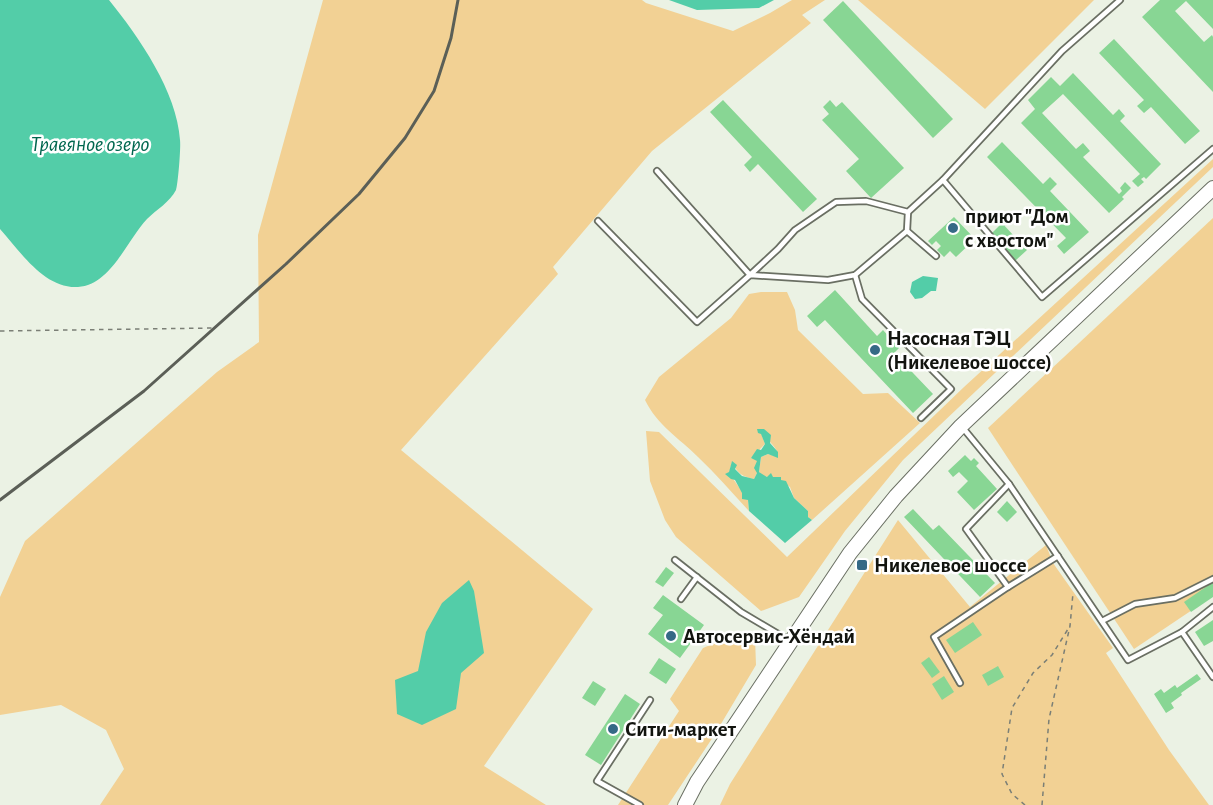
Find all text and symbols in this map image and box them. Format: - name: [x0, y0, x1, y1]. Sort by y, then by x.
- water label: Травяное озеро: [31, 133, 150, 156]
- place label: приют "Дом с хвостом": [965, 206, 1069, 251]
- marker: приют "Дом с хвостом": [946, 221, 960, 235]
- place label: Насосная ТЭЦ (Никелевое шоссе): [887, 328, 1052, 373]
- marker: Насосная ТЭЦ (Никелевое шоссе): [868, 343, 882, 357]
- place label: Никелевое шоссе: [874, 555, 1027, 576]
- marker: Никелевое шоссе: [855, 558, 869, 572]
- place label: Автосервис-Хёндай: [683, 626, 855, 647]
- marker: Автосервис-Хёндай: [664, 629, 678, 643]
- place label: Сити-маркет: [625, 719, 737, 740]
- marker: Сити-маркет: [606, 722, 620, 736]

